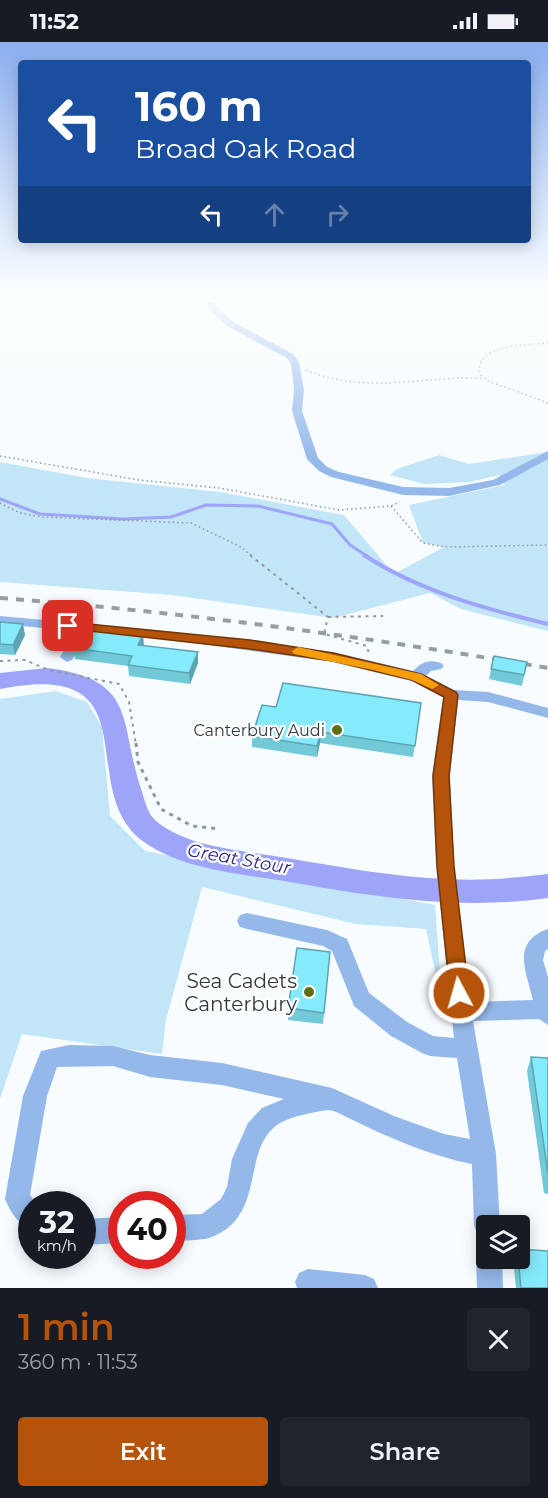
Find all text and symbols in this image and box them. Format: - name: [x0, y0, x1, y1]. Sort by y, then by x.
- text: 11:52: [30, 8, 79, 35]
- text: 160 m: [135, 80, 263, 132]
- icon: left: [36, 84, 114, 162]
- text: Broad Oak Road: [135, 132, 356, 165]
- icon: left: [195, 198, 228, 231]
- icon: ahead: [258, 198, 291, 231]
- icon: right: [321, 198, 354, 231]
- pin: [42, 600, 93, 651]
- icon: arrive: [51, 609, 84, 642]
- place label: Canterbury Audi: [193, 721, 325, 740]
- marker: Canterbury Audi: [330, 723, 344, 737]
- water label: Great Stour: [186, 839, 293, 879]
- position arrow: [427, 961, 491, 1025]
- place label: Sea Cadets Canterbury: [184, 969, 297, 1016]
- marker: Sea Cadets Canterbury: [302, 985, 316, 999]
- speed limit sign: 40: [108, 1191, 186, 1269]
- text: 32: [39, 1204, 75, 1241]
- map controls: [476, 1215, 530, 1269]
- button: layers: [476, 1215, 530, 1269]
- text: km/h: [37, 1236, 77, 1255]
- text: 1 min: [18, 1305, 115, 1349]
- button: close: [467, 1308, 530, 1371]
- text: 360 m · 11:53: [18, 1350, 138, 1374]
- button: Exit: [18, 1417, 268, 1486]
- button: Share: [280, 1417, 530, 1486]

